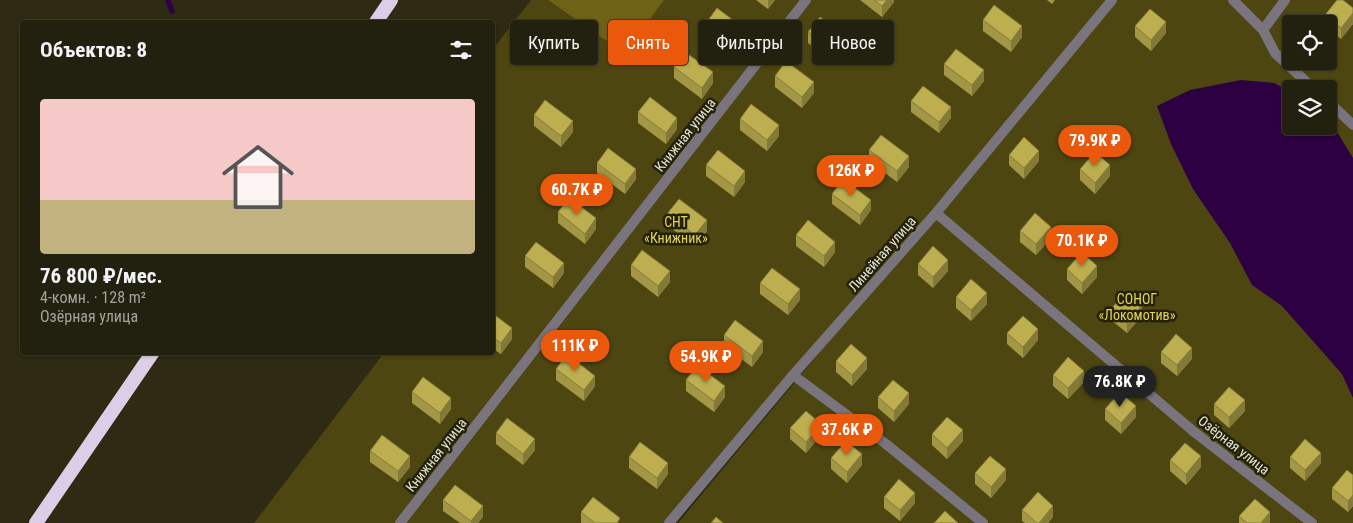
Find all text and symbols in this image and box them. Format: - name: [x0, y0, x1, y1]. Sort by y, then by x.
- map controls: [1282, 15, 1337, 135]
- button: locate: [1282, 15, 1337, 70]
- chip: Купить: [510, 20, 598, 65]
- chip: Снять: [608, 20, 688, 65]
- chip: Фильтры: [698, 20, 802, 65]
- chip: Новое: [812, 20, 894, 65]
- icon: filters: [447, 36, 475, 64]
- text: Объектов: 8: [40, 38, 147, 62]
- button: layers: [1282, 80, 1337, 135]
- street label: Книжная улица: [651, 95, 719, 175]
- pin: 79.9K ₽: [1049, 124, 1141, 167]
- text: 79.9K ₽: [1069, 131, 1121, 150]
- icon: home: [213, 132, 303, 222]
- pin: 126K ₽: [810, 154, 892, 197]
- text: 126K ₽: [828, 161, 874, 180]
- pin: 60.7K ₽: [531, 174, 623, 216]
- text: 60.7K ₽: [551, 180, 603, 199]
- street label: Линейная улица: [845, 213, 919, 295]
- park label: СНТ «Книжник»: [644, 214, 708, 246]
- pin: 70.1K ₽: [1036, 224, 1128, 267]
- text: 70.1K ₽: [1056, 231, 1108, 250]
- text: 76 800 ₽/мес.: [40, 264, 163, 288]
- text: 4-комн. · 128 m²: [40, 288, 146, 307]
- park label: СОНОГ «Локомотив»: [1098, 291, 1176, 323]
- text: Озёрная улица: [40, 307, 138, 326]
- pin: 111K ₽: [534, 330, 616, 372]
- text: 111K ₽: [552, 336, 598, 355]
- pin: 54.9K ₽: [660, 340, 752, 383]
- text: 54.9K ₽: [680, 347, 732, 366]
- pin: 76.8K ₽: [1074, 366, 1166, 408]
- text: 76.8K ₽: [1094, 372, 1146, 391]
- street label: Озёрная улица: [1195, 412, 1273, 478]
- pin: 37.6K ₽: [801, 414, 893, 456]
- street label: Книжная улица: [402, 415, 470, 495]
- text: 37.6K ₽: [821, 420, 873, 439]

